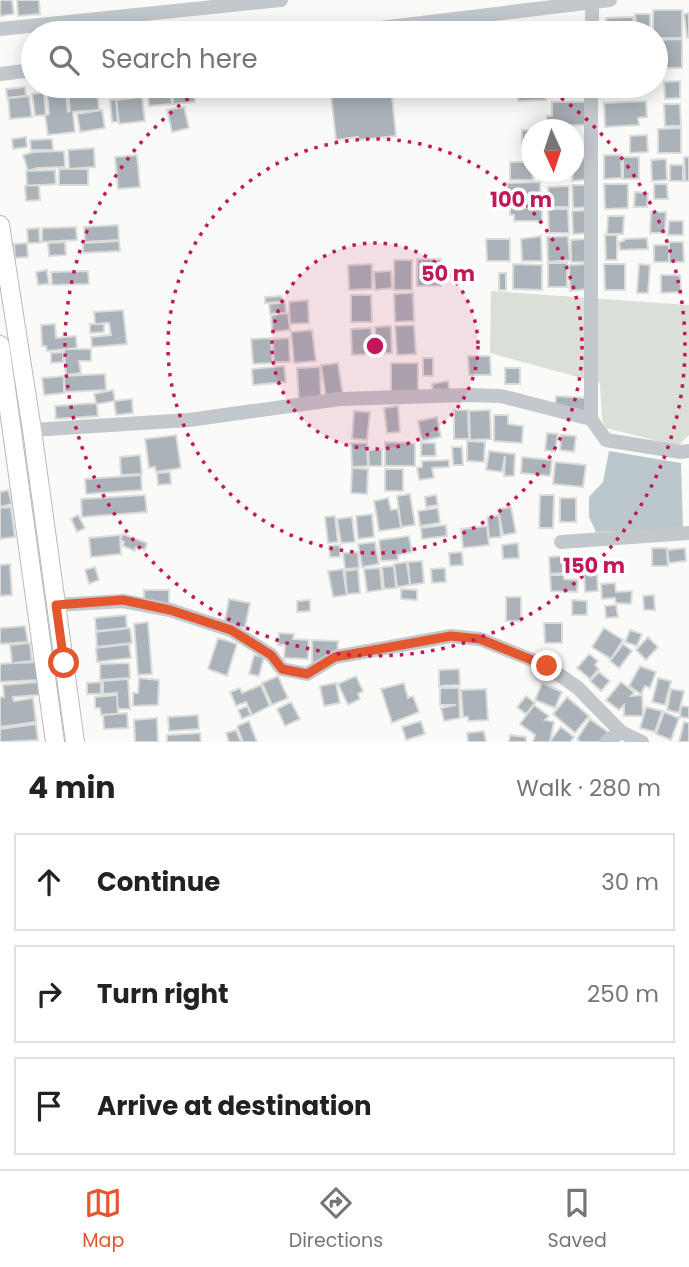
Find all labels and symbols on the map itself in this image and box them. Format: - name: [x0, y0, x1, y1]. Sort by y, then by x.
- north arrow: [521, 119, 584, 182]
- text: 100 m: [490, 185, 552, 214]
- text: 50 m: [421, 259, 475, 288]
- centre of rings: [363, 334, 387, 358]
- text: 150 m: [563, 551, 625, 580]
- route start: [48, 647, 79, 678]
- route end: [531, 650, 562, 681]

